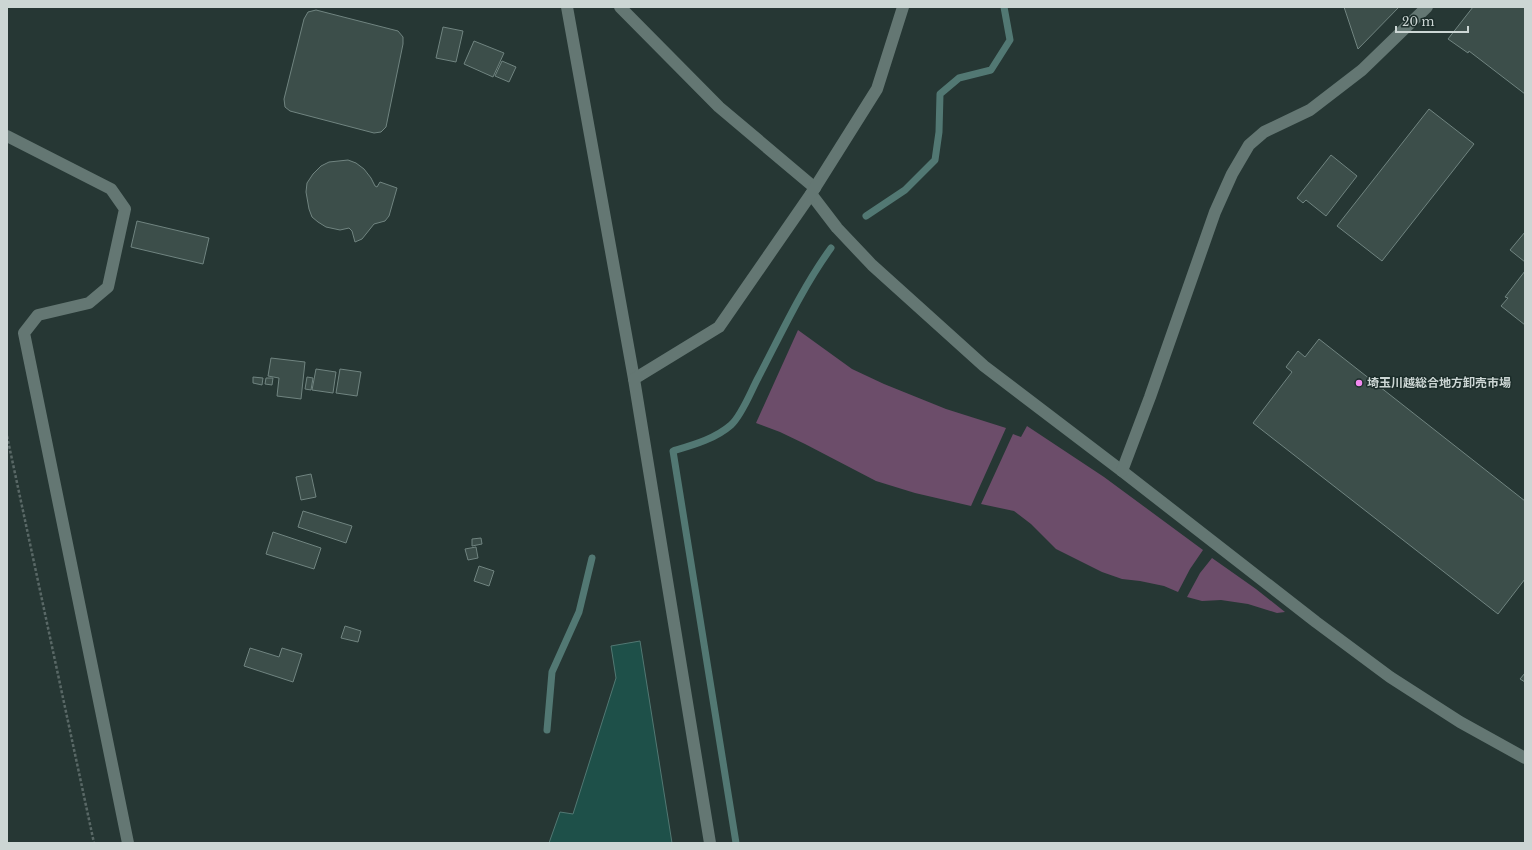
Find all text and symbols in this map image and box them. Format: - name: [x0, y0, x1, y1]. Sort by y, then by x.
- scale bar: [1396, 8, 1468, 34]
- text: 20 m: [1402, 14, 1434, 29]
- place label: 埼玉川越総合地方卸売市場: [1367, 375, 1511, 390]
- marker: 埼玉川越総合地方卸売市場: [1354, 378, 1364, 388]

